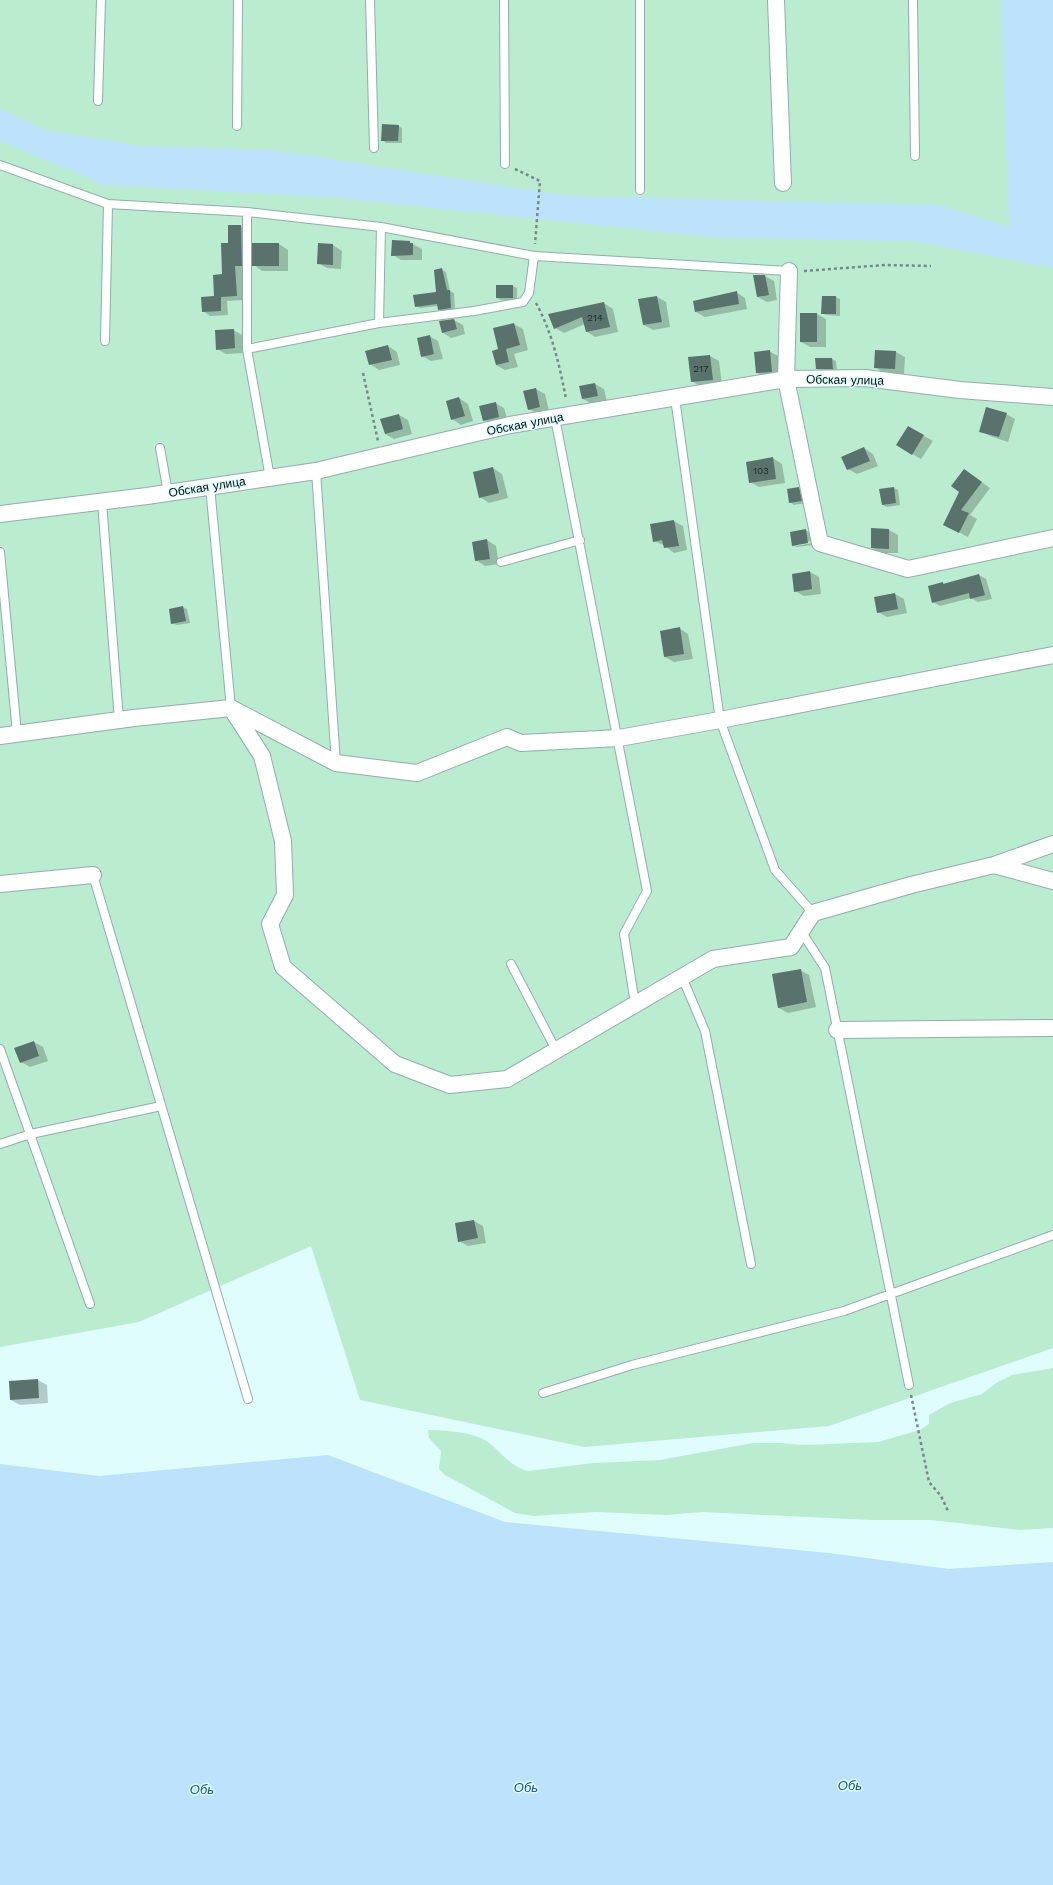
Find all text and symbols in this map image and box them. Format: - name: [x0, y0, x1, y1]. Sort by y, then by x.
- house number: 214: [587, 312, 603, 323]
- house number: 217: [693, 363, 709, 374]
- street label: Обская улица: [806, 372, 884, 388]
- street label: Обская улица: [485, 410, 565, 438]
- house number: 103: [753, 465, 769, 476]
- street label: Обская улица: [167, 474, 247, 500]
- water label: Обь: [838, 1778, 862, 1793]
- water label: Обь: [514, 1780, 538, 1795]
- water label: Обь: [190, 1782, 214, 1797]

